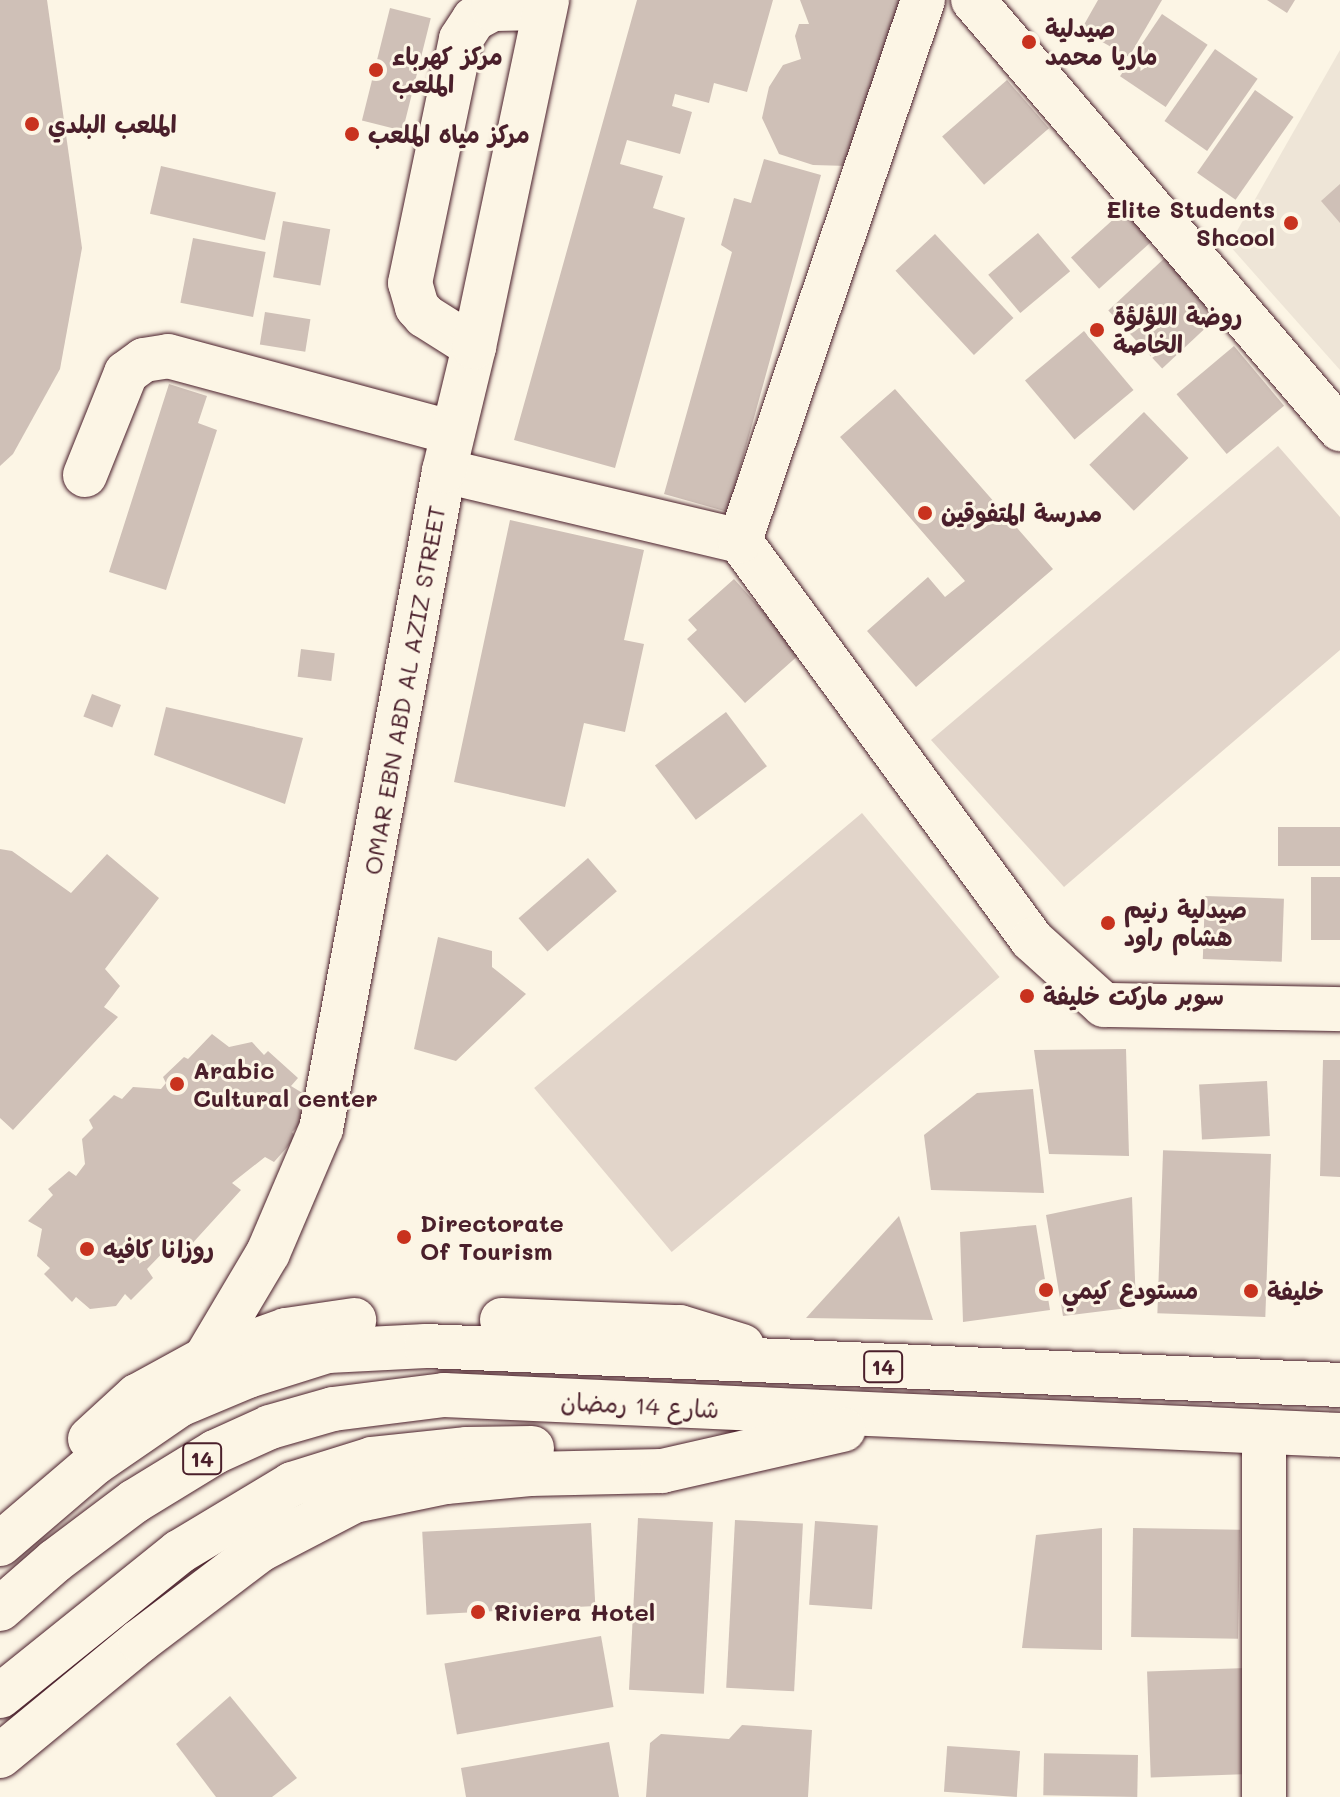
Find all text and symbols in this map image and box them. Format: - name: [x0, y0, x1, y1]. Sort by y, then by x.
- place label: صيدلية ماريا محمد: [1045, 14, 1157, 70]
- marker: صيدلية ماريا محمد: [1020, 33, 1038, 51]
- place label: مركز كهرباء الملعب: [392, 42, 503, 98]
- marker: مركز كهرباء الملعب: [367, 61, 385, 79]
- place label: الملعب البلدي: [48, 110, 177, 138]
- marker: الملعب البلدي: [23, 115, 41, 133]
- place label: مركز مياه الملعب: [368, 120, 530, 148]
- marker: مركز مياه الملعب: [343, 125, 361, 143]
- place label: Elite Students Shcool: [1106, 195, 1275, 251]
- marker: Elite Students Shcool: [1282, 214, 1300, 232]
- place label: روضة اللؤلؤة الخاصة: [1113, 302, 1242, 358]
- marker: روضة اللؤلؤة الخاصة: [1088, 321, 1106, 339]
- place label: مدرسة المتفوقين: [941, 499, 1102, 527]
- street label: OMAR EBN ABD AL AZIZ STREET: [357, 503, 451, 877]
- marker: مدرسة المتفوقين: [916, 504, 934, 522]
- place label: صيدلية رنيم هشام راود: [1124, 895, 1247, 951]
- marker: صيدلية رنيم هشام راود: [1099, 914, 1117, 932]
- place label: سوبر ماركت خليفة: [1043, 982, 1224, 1010]
- marker: سوبر ماركت خليفة: [1018, 987, 1036, 1005]
- place label: Arabic Cultural center: [193, 1056, 378, 1112]
- marker: Arabic Cultural center: [168, 1075, 186, 1093]
- place label: Directorate Of Tourism: [420, 1209, 564, 1265]
- marker: Directorate Of Tourism: [395, 1228, 413, 1246]
- place label: روزانا كافيه: [103, 1235, 214, 1263]
- marker: روزانا كافيه: [78, 1240, 96, 1258]
- place label: مستودع كيمي: [1062, 1276, 1198, 1304]
- place label: خليفة: [1267, 1277, 1324, 1305]
- marker: مستودع كيمي: [1037, 1281, 1055, 1299]
- marker: خليفة: [1242, 1282, 1260, 1300]
- road number: 14: [863, 1349, 903, 1385]
- street label: شارع 14 رمضان: [560, 1386, 720, 1424]
- road number: 14: [182, 1441, 222, 1477]
- place label: Riviera Hotel: [494, 1598, 655, 1626]
- marker: Riviera Hotel: [469, 1603, 487, 1621]

